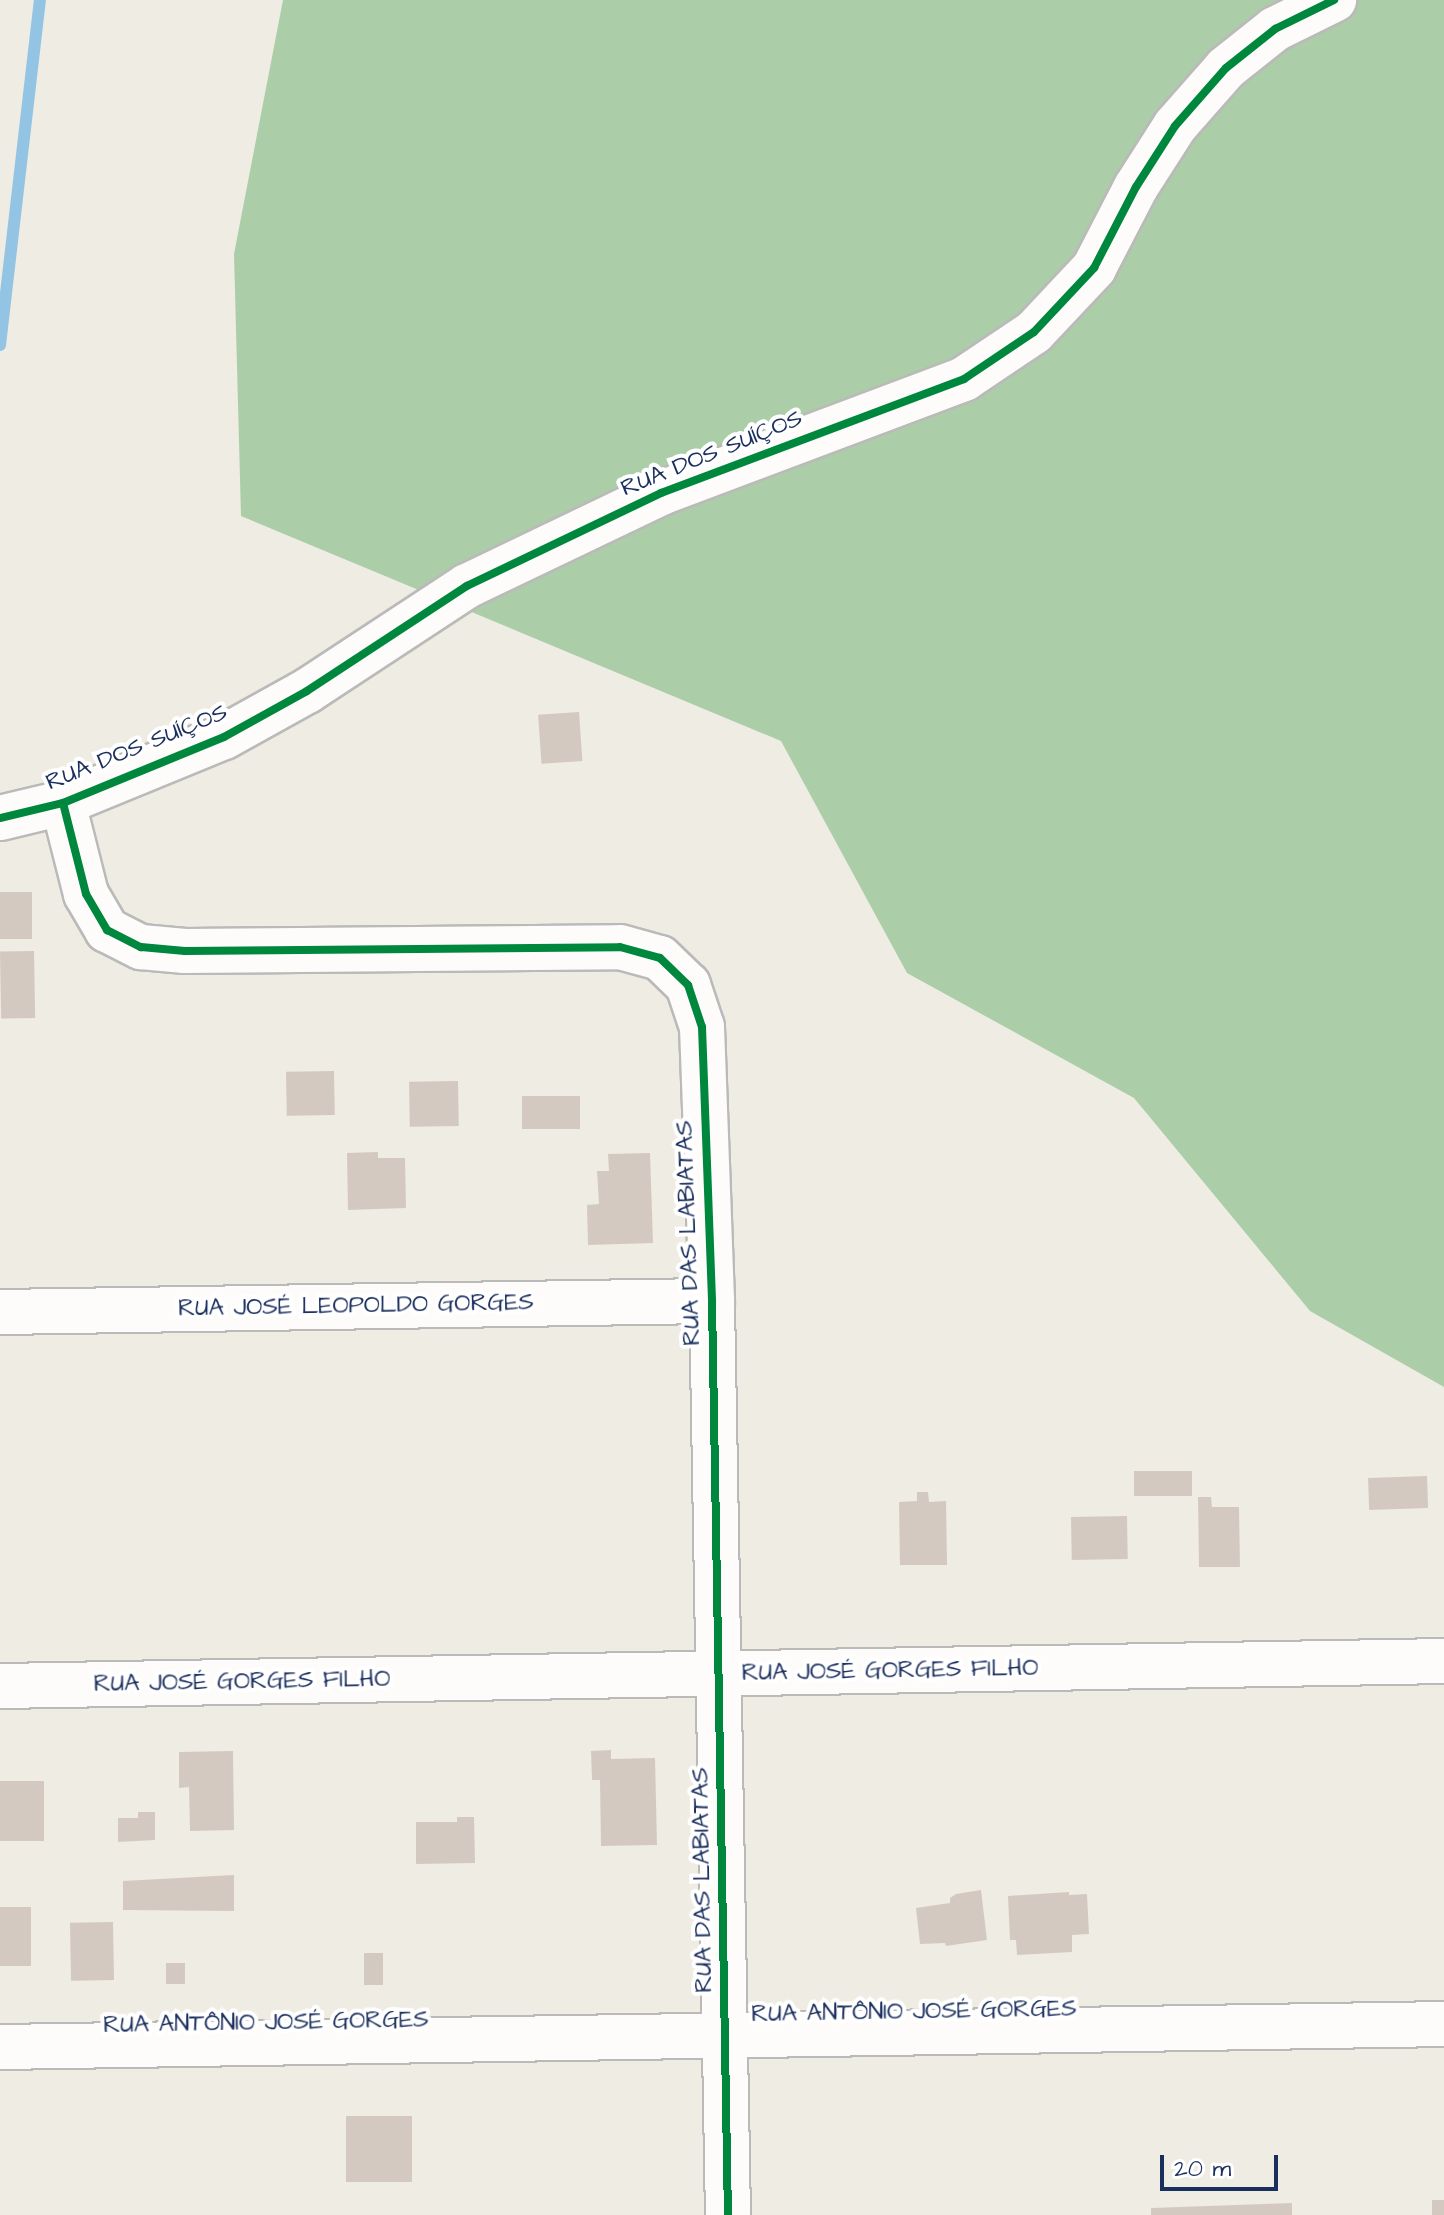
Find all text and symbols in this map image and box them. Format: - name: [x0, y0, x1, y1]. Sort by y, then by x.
- street label: RUA DOS SUÍÇOS: [617, 404, 807, 504]
- street label: RUA DOS SUÍÇOS: [42, 698, 232, 798]
- street label: RUA DAS LABIATAS: [671, 1120, 707, 1346]
- street label: RUA JOSÉ LEOPOLDO GORGES: [178, 1288, 534, 1324]
- street label: RUA JOSÉ GORGES FILHO: [741, 1654, 1039, 1688]
- street label: RUA JOSÉ GORGES FILHO: [93, 1665, 391, 1699]
- street label: RUA DAS LABIATAS: [687, 1767, 719, 1993]
- street label: RUA ANTÔNIO JOSÉ GORGES: [751, 1995, 1077, 2029]
- street label: RUA ANTÔNIO JOSÉ GORGES: [103, 2006, 429, 2040]
- scale bar: [1164, 2139, 1282, 2189]
- text: 20 m: [1174, 2152, 1231, 2186]

